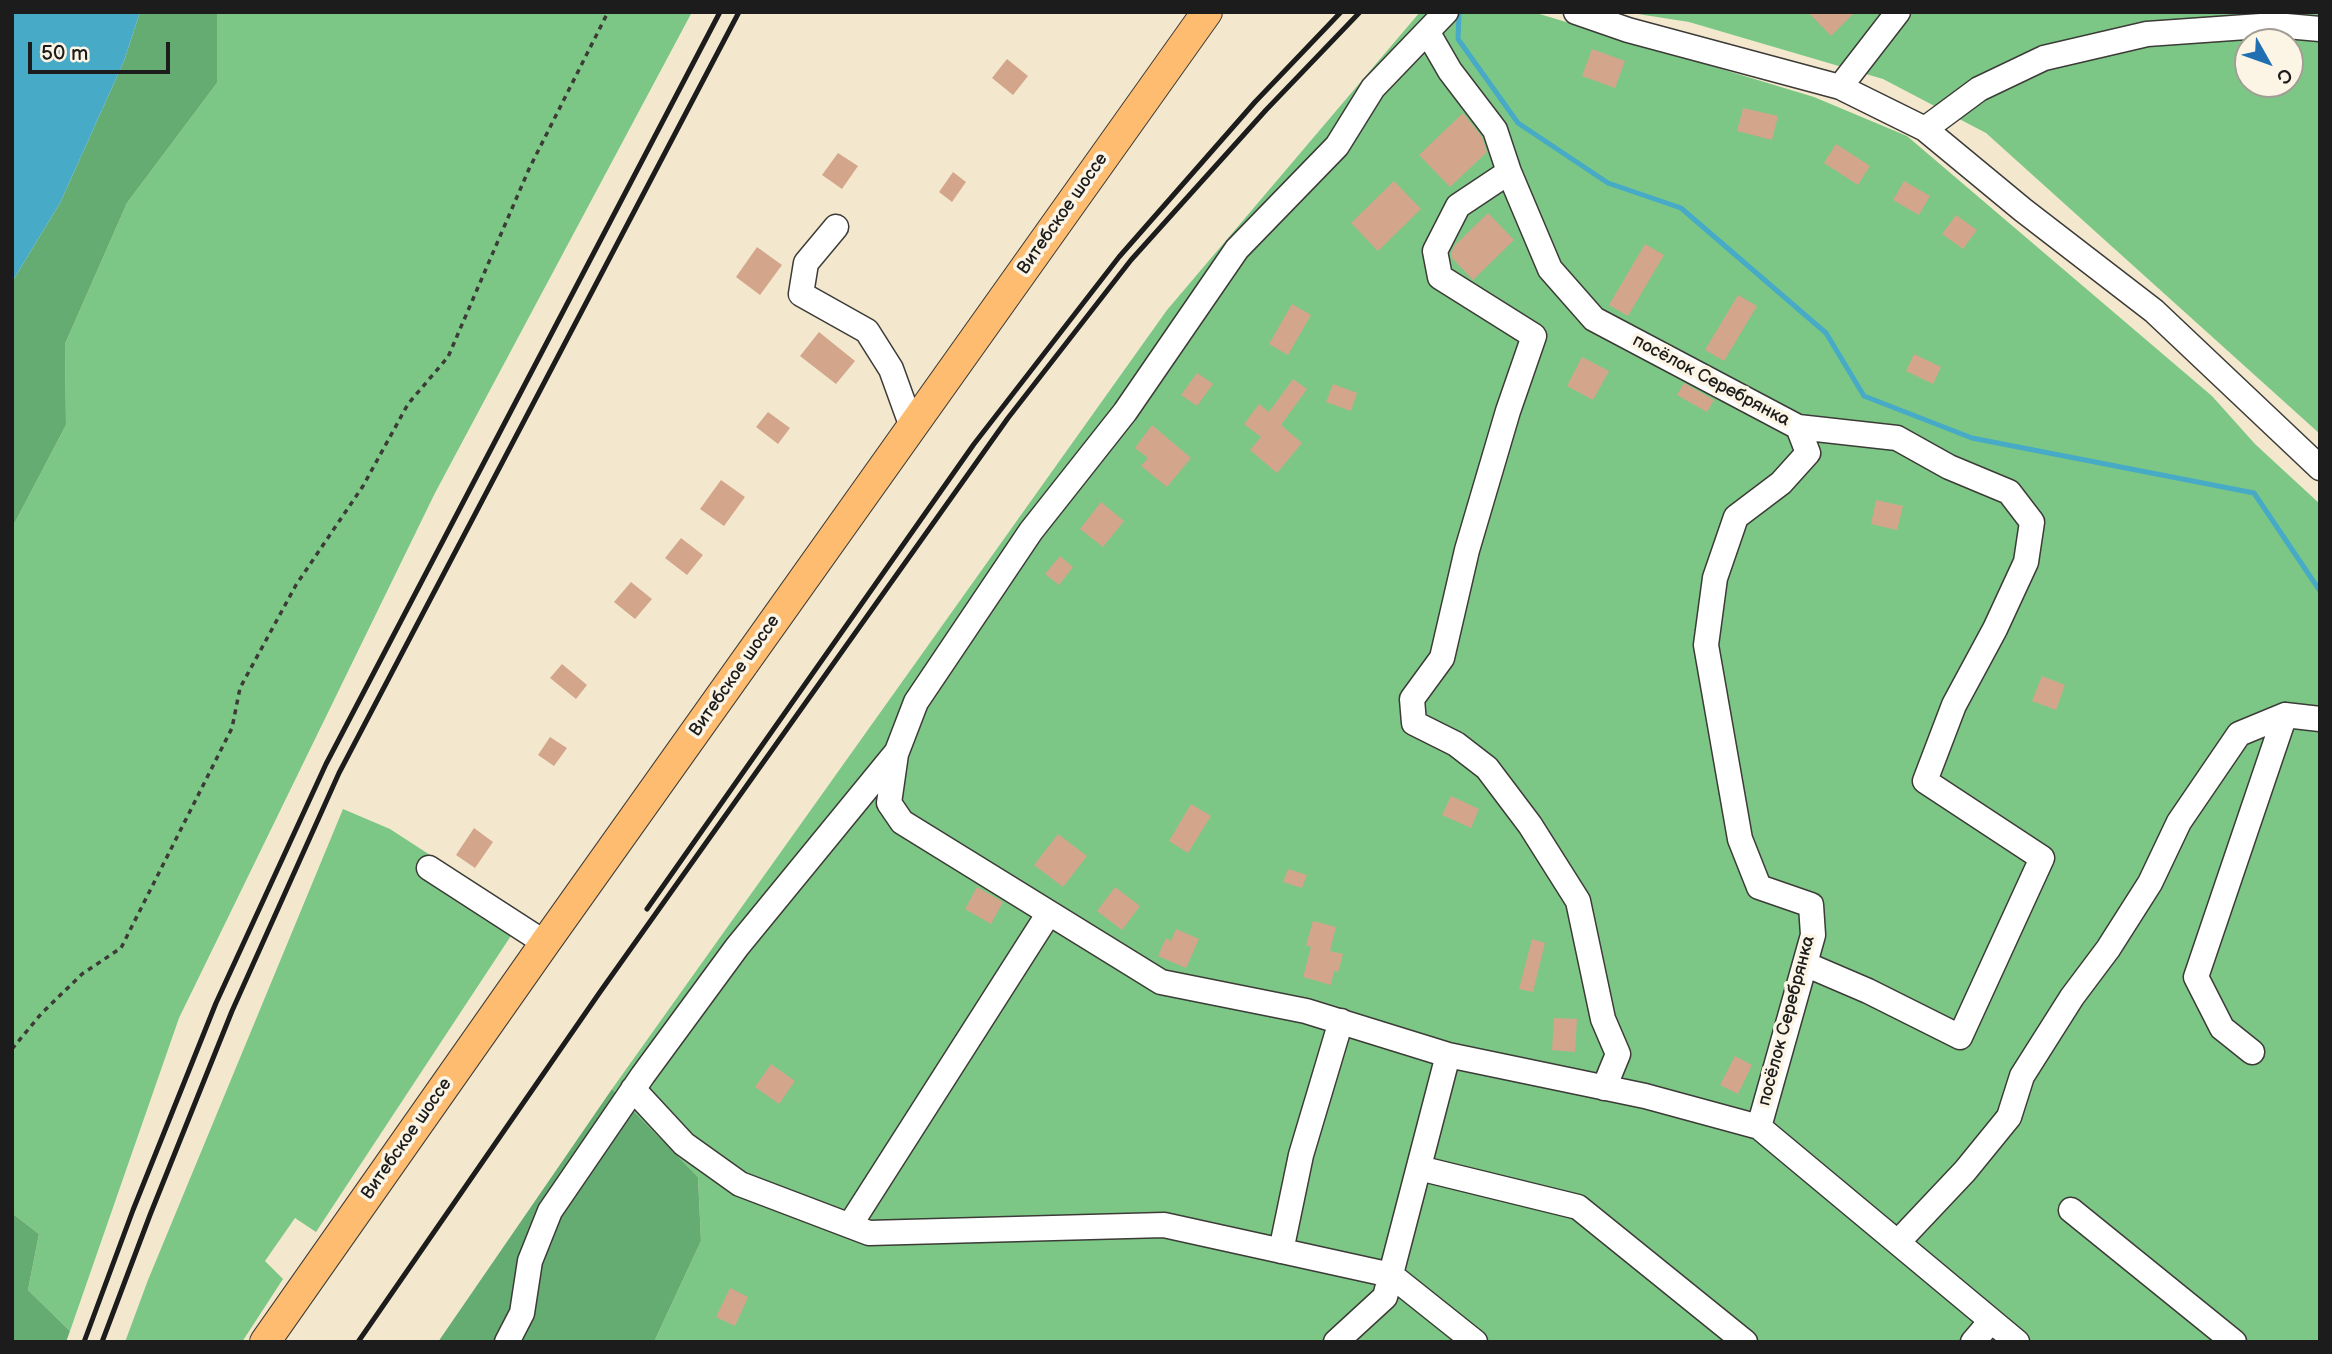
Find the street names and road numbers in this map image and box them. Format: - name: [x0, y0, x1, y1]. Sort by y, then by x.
- street label: Витебское шоссе: [1013, 149, 1113, 279]
- street label: посёлок Серебрянка: [1629, 330, 1793, 432]
- street label: Витебское шоссе: [685, 611, 785, 741]
- street label: посёлок Серебрянка: [1754, 934, 1820, 1108]
- street label: Витебское шоссе: [357, 1074, 457, 1204]

